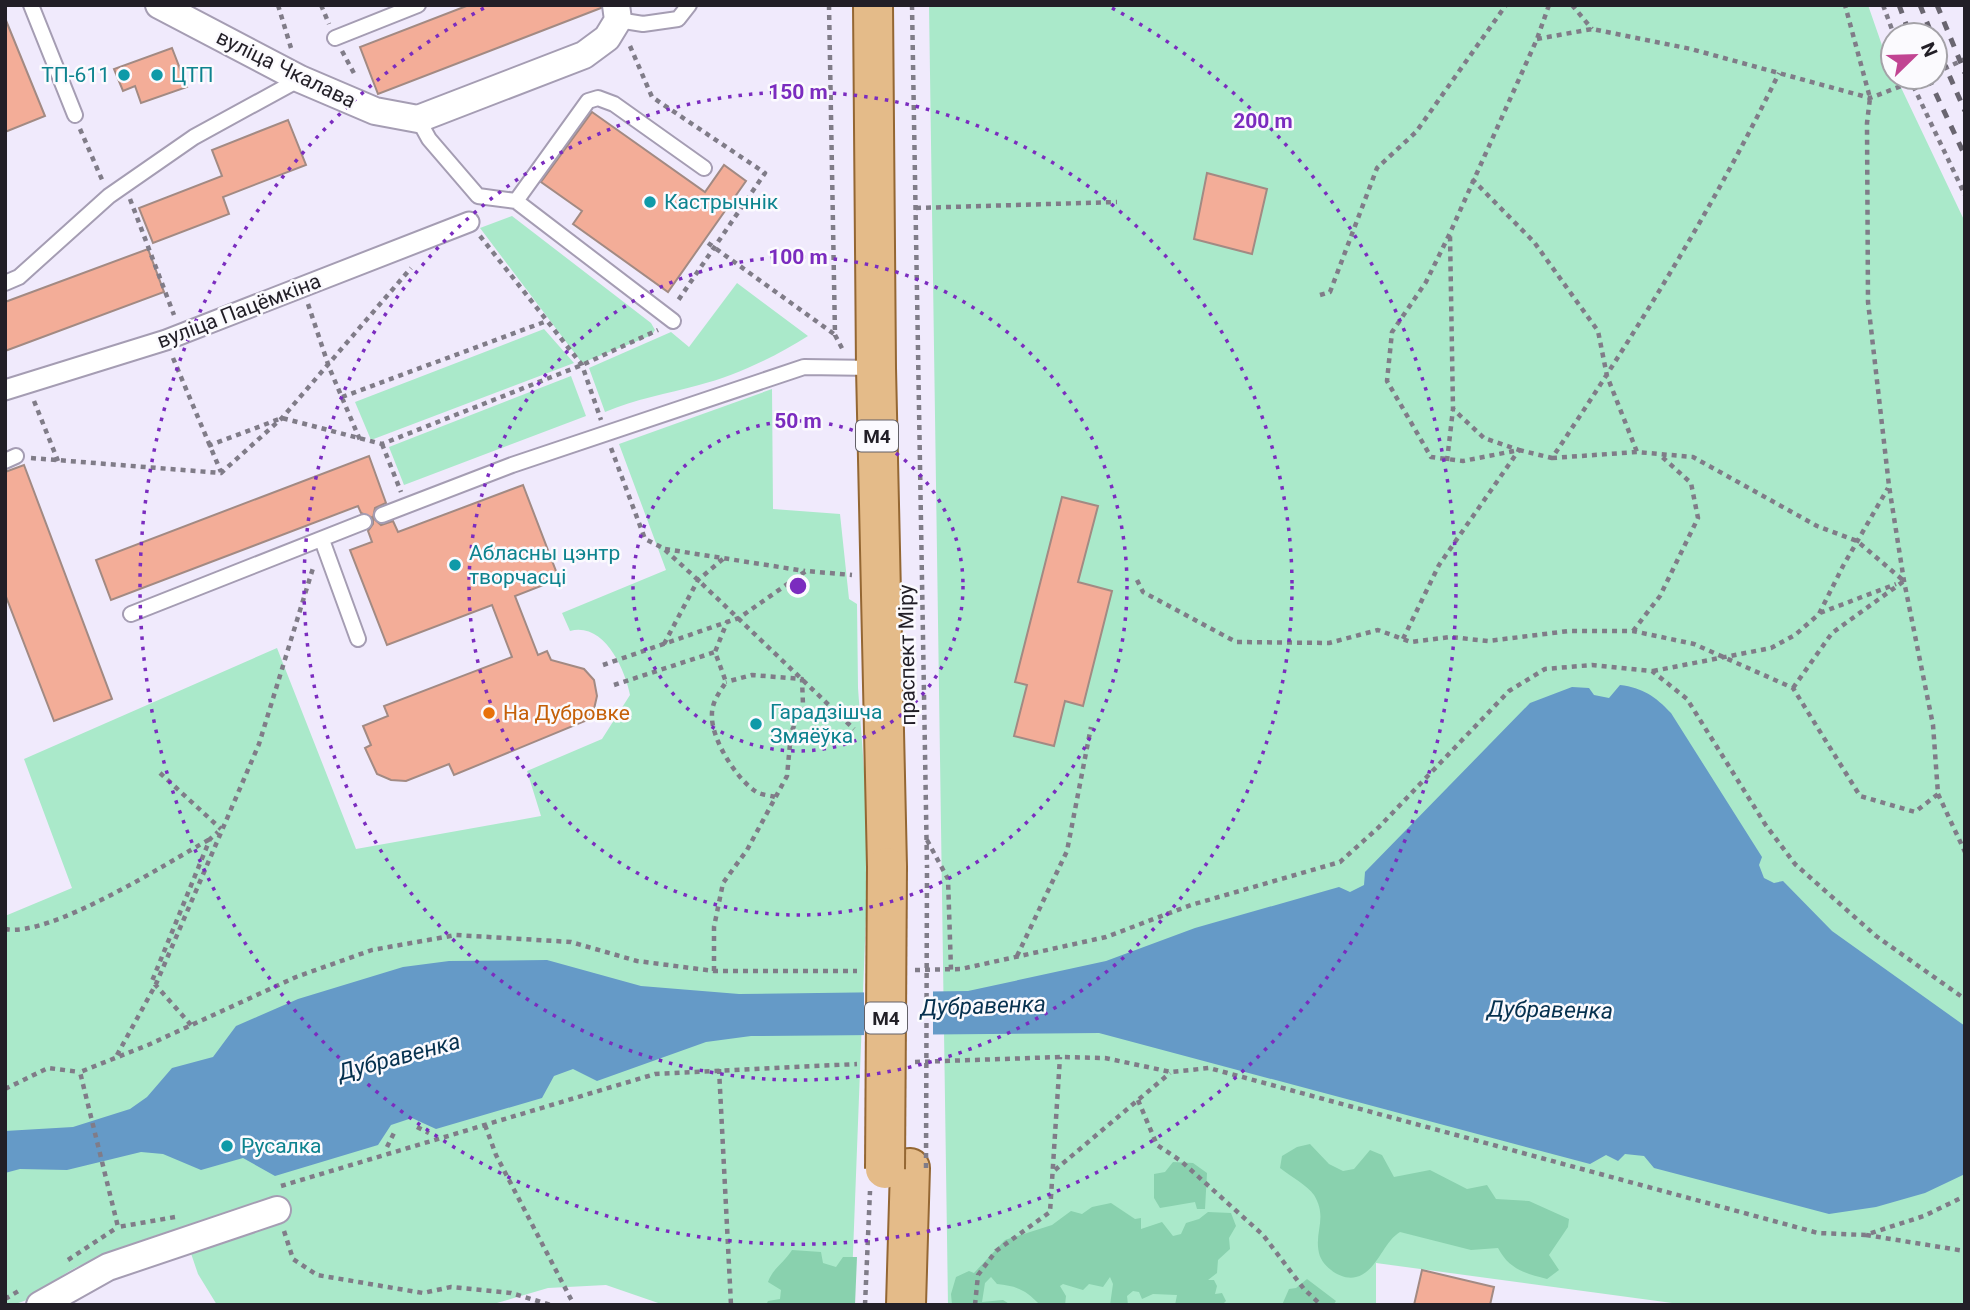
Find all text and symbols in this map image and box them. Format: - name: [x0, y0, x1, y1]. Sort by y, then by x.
- north arrow: [1879, 21, 1949, 91]
- street label: вуліца Чкалава: [212, 25, 360, 113]
- text: N: [1916, 39, 1942, 60]
- place label: ТП-611: [41, 63, 110, 87]
- place label: ЦТП: [171, 63, 214, 87]
- marker: ТП-611: [116, 67, 132, 83]
- marker: ЦТП: [149, 67, 165, 83]
- text: 150 m: [768, 80, 828, 104]
- text: 200 m: [1233, 109, 1293, 133]
- place label: Кастрычнік: [664, 190, 779, 214]
- marker: Кастрычнік: [642, 194, 658, 210]
- text: 100 m: [768, 245, 828, 269]
- street label: вуліца Пацёмкіна: [154, 269, 324, 353]
- text: 50 m: [774, 409, 822, 433]
- road number: М4: [856, 420, 898, 452]
- place label: Абласны цэнтр творчасці: [469, 541, 620, 589]
- marker: Абласны цэнтр творчасці: [447, 557, 463, 573]
- centre of rings: [786, 574, 810, 598]
- street label: праспект Міру: [894, 584, 920, 726]
- place label: Гарадзішча Змяёўка: [770, 700, 882, 748]
- place label: На Дубровке: [503, 701, 630, 725]
- marker: На Дубровке: [481, 705, 497, 721]
- marker: Гарадзішча Змяёўка: [748, 716, 764, 732]
- water label: Дубравенка: [918, 990, 1046, 1022]
- water label: Дубравенка: [1485, 995, 1613, 1025]
- road number: М4: [865, 1002, 907, 1034]
- water label: Дубравенка: [333, 1028, 463, 1087]
- place label: Русалка: [241, 1134, 322, 1158]
- marker: Русалка: [219, 1138, 235, 1154]

